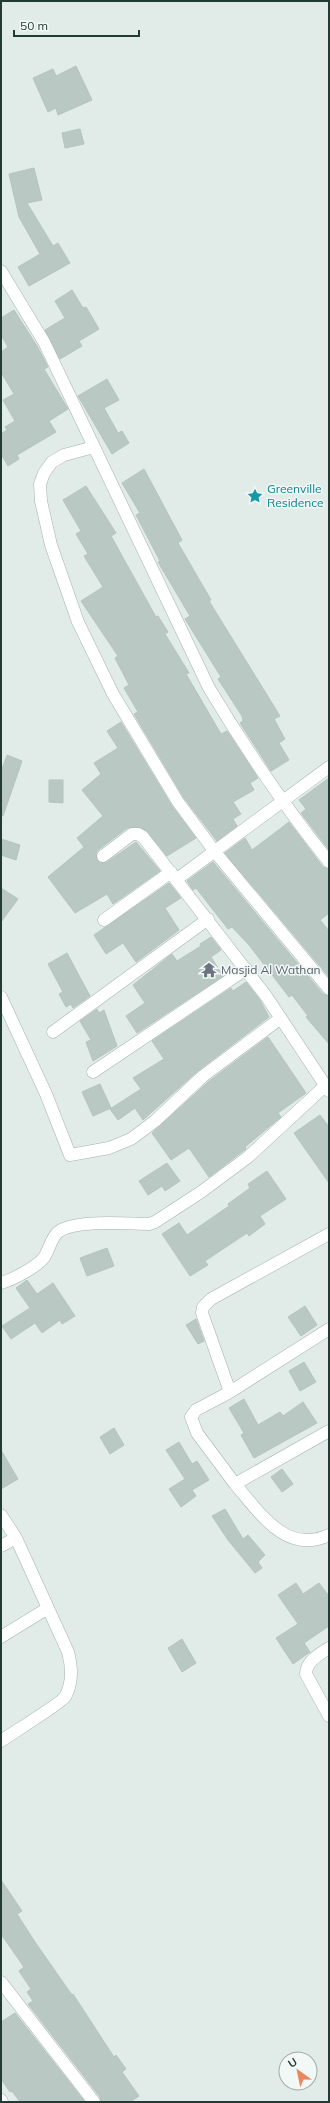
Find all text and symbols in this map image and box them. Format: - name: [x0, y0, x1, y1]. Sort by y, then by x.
- scale bar: [14, 12, 139, 38]
- text: 50 m: [20, 18, 48, 33]
- place label: Greenville Residence: [267, 481, 324, 510]
- place icon: Greenville Residence: [246, 487, 264, 505]
- temple icon: Masjid Al Wathan: [200, 961, 218, 979]
- place label: Masjid Al Wathan: [221, 962, 321, 977]
- north arrow: [278, 2051, 318, 2091]
- text: U: [285, 2055, 300, 2071]

